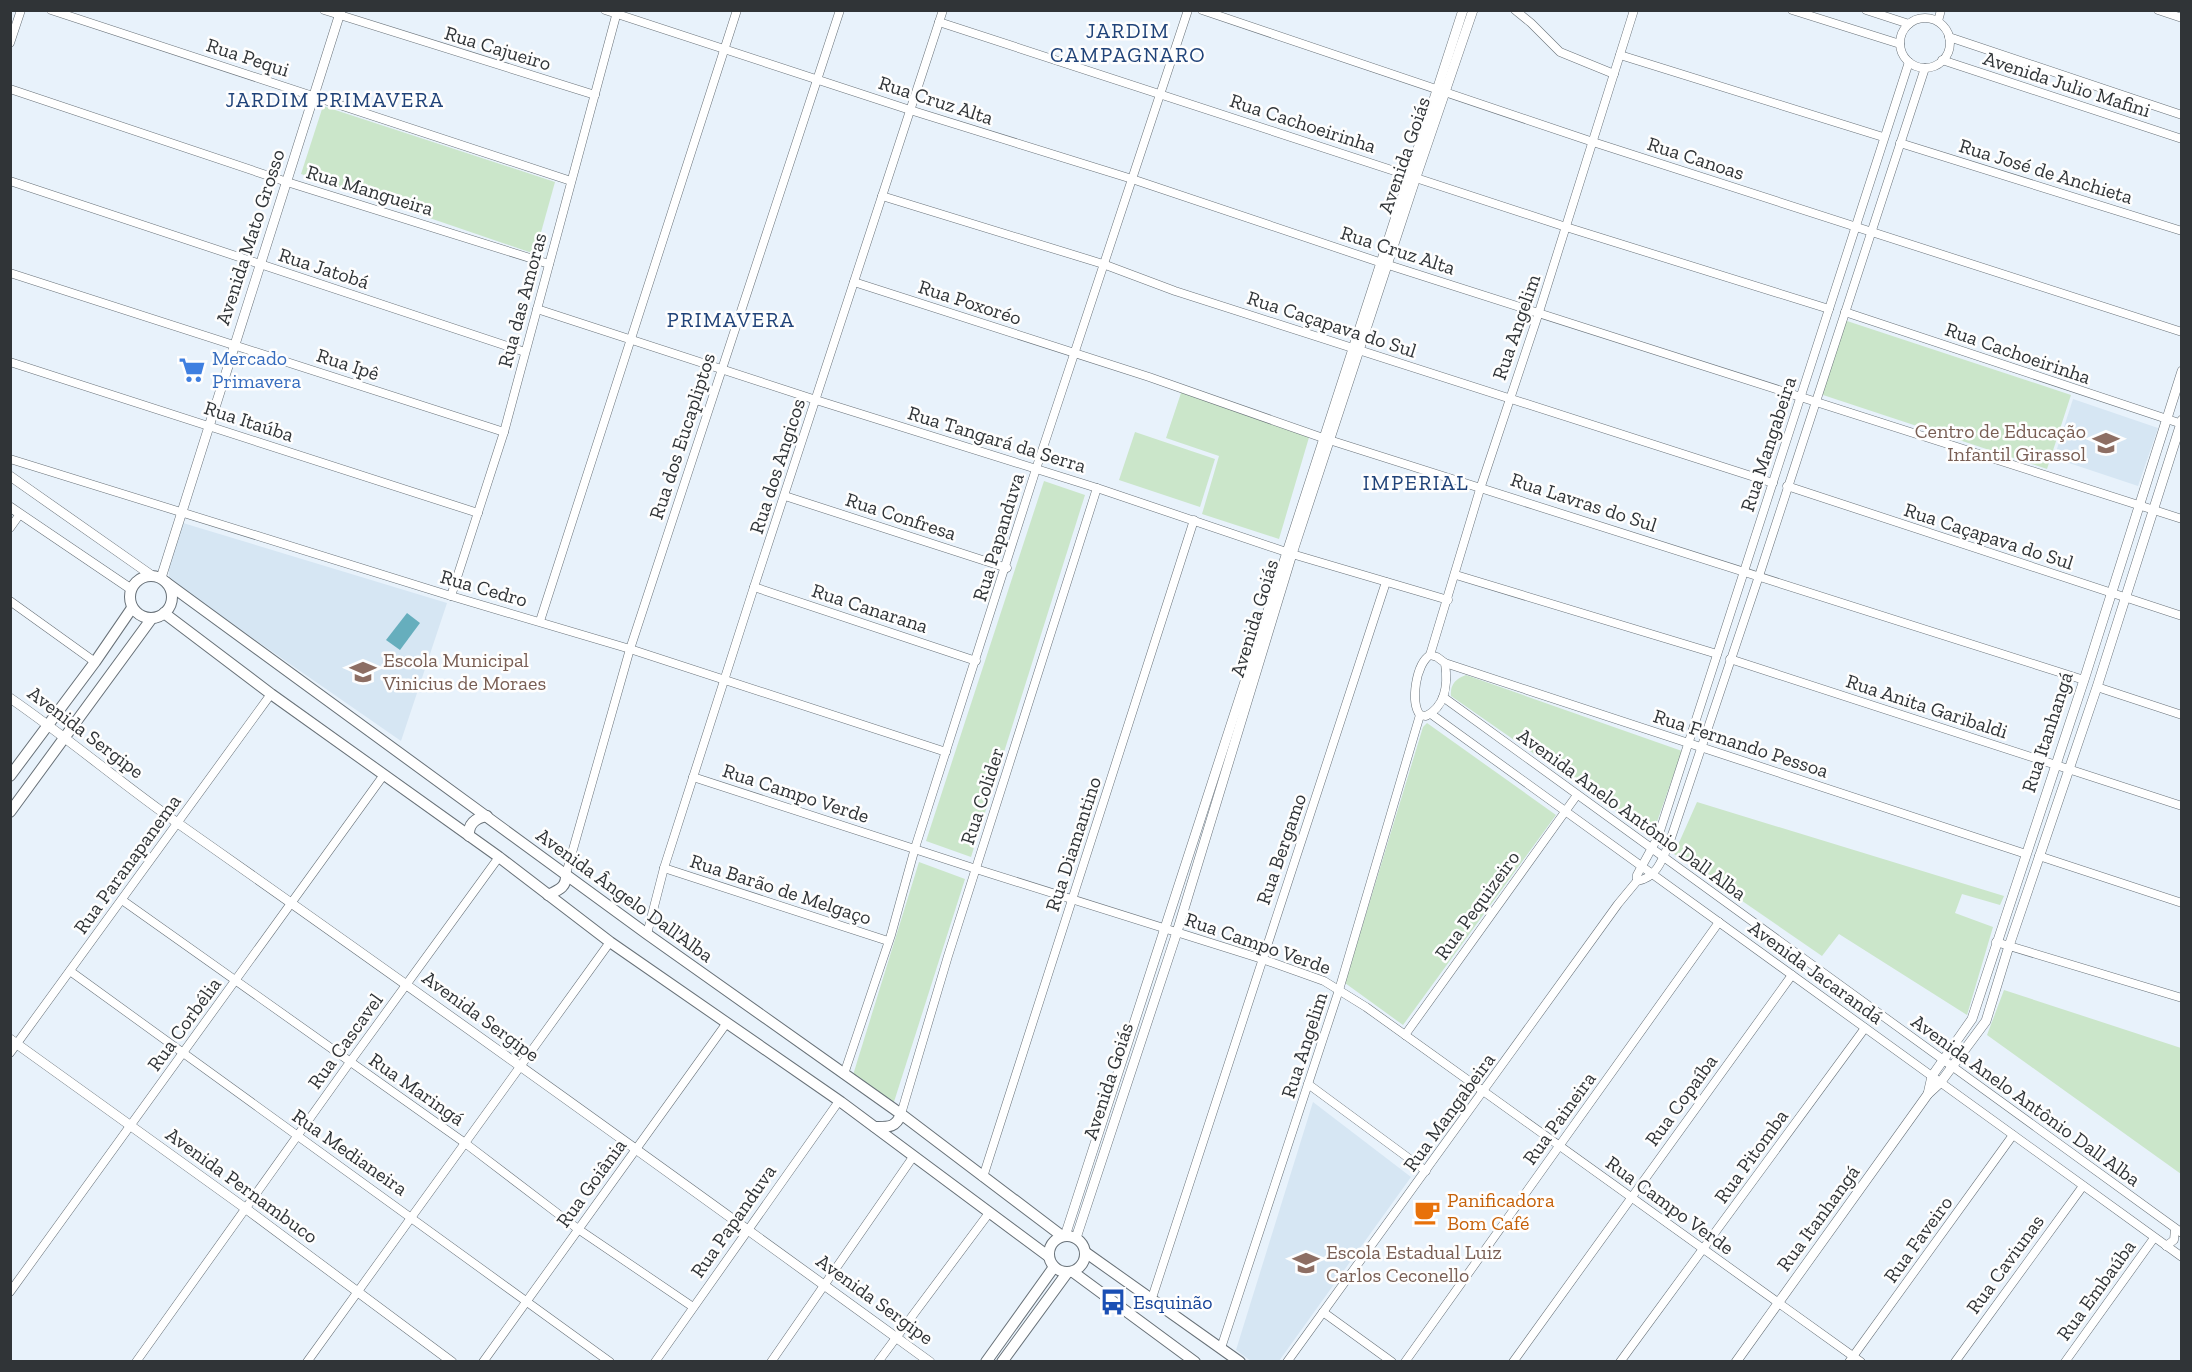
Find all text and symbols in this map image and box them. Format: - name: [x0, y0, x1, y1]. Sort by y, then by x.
- district label: JARDIM CAMPAGNARO: [1050, 18, 1206, 67]
- street label: Rua Cajueiro: [442, 20, 554, 76]
- street label: Rua Pequi: [204, 32, 293, 82]
- street label: Avenida Julio Mafini: [1980, 46, 2154, 122]
- street label: Rua Cruz Alta: [876, 70, 997, 130]
- district label: JARDIM PRIMAVERA: [226, 87, 444, 112]
- street label: Rua Cachoeirinha: [1227, 88, 1379, 158]
- street label: Avenida Goiás: [1373, 94, 1435, 216]
- street label: Rua Canoas: [1645, 131, 1747, 185]
- street label: Rua José de Anchieta: [1956, 133, 2136, 209]
- street label: Avenida Mato Grosso: [210, 146, 290, 328]
- street label: Rua Mangueira: [304, 159, 437, 221]
- street label: Rua Cruz Alta: [1338, 220, 1459, 280]
- street label: Rua das Amoras: [492, 230, 552, 370]
- street label: Rua Jatobá: [276, 242, 373, 294]
- street label: Rua Angelim: [1487, 270, 1546, 383]
- street label: Rua Poxoréo: [915, 274, 1025, 330]
- street label: Rua Caçapava do Sul: [1244, 285, 1420, 363]
- district label: PRIMAVERA: [667, 307, 795, 332]
- street label: Rua Cachoeirinha: [1942, 317, 2094, 389]
- street label: Rua Ipê: [314, 343, 382, 385]
- place label: Mercado Primavera: [212, 346, 302, 393]
- street label: Rua dos Eucapliptos: [644, 350, 720, 522]
- supermarket icon: Mercado Primavera: [177, 355, 207, 385]
- street label: Rua Mangabeira: [1735, 373, 1801, 515]
- street label: Rua Itaúba: [201, 395, 297, 447]
- street label: Rua dos Angicos: [744, 395, 810, 537]
- street label: Rua Tangará da Serra: [905, 400, 1089, 478]
- place label: Centro de Educação Infantil Girassol: [1915, 419, 2086, 466]
- school or university icon: Centro de Educação Infantil Girassol: [2091, 428, 2121, 458]
- street label: Rua Lavras do Sul: [1508, 467, 1660, 537]
- street label: Rua Papanduva: [967, 470, 1029, 604]
- district label: IMPERIAL: [1363, 470, 1469, 495]
- street label: Rua Confresa: [843, 487, 960, 545]
- street label: Rua Caçapava do Sul: [1901, 497, 2077, 575]
- street label: Avenida Goiás: [1225, 556, 1283, 680]
- street label: Rua Cedro: [438, 564, 530, 612]
- street label: Rua Canarana: [809, 578, 931, 638]
- place label: Escola Municipal Vinicius de Moraes: [382, 648, 546, 695]
- school or university icon: Escola Municipal Vinicius de Moraes: [348, 657, 378, 687]
- street label: Rua Itanhangá: [2016, 668, 2078, 795]
- street label: Rua Anita Garibaldi: [1843, 669, 2011, 744]
- street label: Avenida Sergipe: [23, 681, 149, 783]
- street label: Rua Fernando Pessoa: [1650, 703, 1832, 783]
- street label: Avenida Anelo Antônio Dall Alba: [1513, 723, 1751, 905]
- street label: Rua Colider: [955, 744, 1009, 848]
- street label: Rua Campo Verde: [720, 758, 872, 828]
- street label: Rua Diamantino: [1040, 774, 1106, 914]
- street label: Rua Paranapanema: [68, 789, 186, 938]
- street label: Rua Bergamo: [1251, 790, 1311, 908]
- street label: Avenida Ângelo Dall'Alba: [532, 823, 719, 968]
- street label: Rua Pequizeiro: [1429, 846, 1525, 964]
- street label: Rua Barão de Melgaço: [687, 848, 875, 930]
- street label: Rua Campo Verde: [1182, 907, 1334, 979]
- street label: Avenida Jacarandá: [1744, 915, 1888, 1029]
- street label: Avenida Sergipe: [418, 965, 544, 1067]
- street label: Rua Corbélia: [142, 972, 226, 1076]
- street label: Rua Angelim: [1276, 988, 1333, 1101]
- street label: Rua Cascavel: [302, 989, 388, 1093]
- street label: Avenida Anelo Antônio Dall Alba: [1907, 1009, 2145, 1191]
- street label: Avenida Goiás: [1078, 1019, 1138, 1143]
- street label: Rua Maringá: [365, 1047, 470, 1131]
- street label: Rua Mangabeira: [1398, 1048, 1500, 1176]
- street label: Rua Copaíba: [1640, 1049, 1723, 1151]
- street label: Rua Paineira: [1517, 1067, 1601, 1169]
- street label: Rua Medianeira: [288, 1103, 412, 1201]
- street label: Rua Pitomba: [1709, 1104, 1793, 1208]
- street label: Avenida Pernambuco: [161, 1122, 323, 1248]
- street label: Rua Goiânia: [551, 1134, 631, 1232]
- street label: Rua Campo Verde: [1601, 1150, 1739, 1260]
- street label: Rua Papanduva: [685, 1159, 781, 1282]
- street label: Rua Itanhangá: [1771, 1160, 1865, 1276]
- place label: Panificadora Bom Café: [1447, 1188, 1555, 1235]
- street label: Rua Faveiro: [1878, 1191, 1958, 1287]
- cafe icon: Panificadora Bom Café: [1412, 1197, 1442, 1227]
- street label: Rua Caviunas: [1961, 1210, 2049, 1318]
- street label: Rua Embaúba: [2051, 1235, 2141, 1345]
- place label: Escola Estadual Luiz Carlos Ceconello: [1326, 1240, 1502, 1287]
- street label: Avenida Sergipe: [812, 1248, 938, 1350]
- school or university icon: Escola Estadual Luiz Carlos Ceconello: [1291, 1248, 1321, 1278]
- bus stop icon: Esquinão: [1098, 1287, 1128, 1317]
- place label: Esquinão: [1133, 1290, 1212, 1314]

